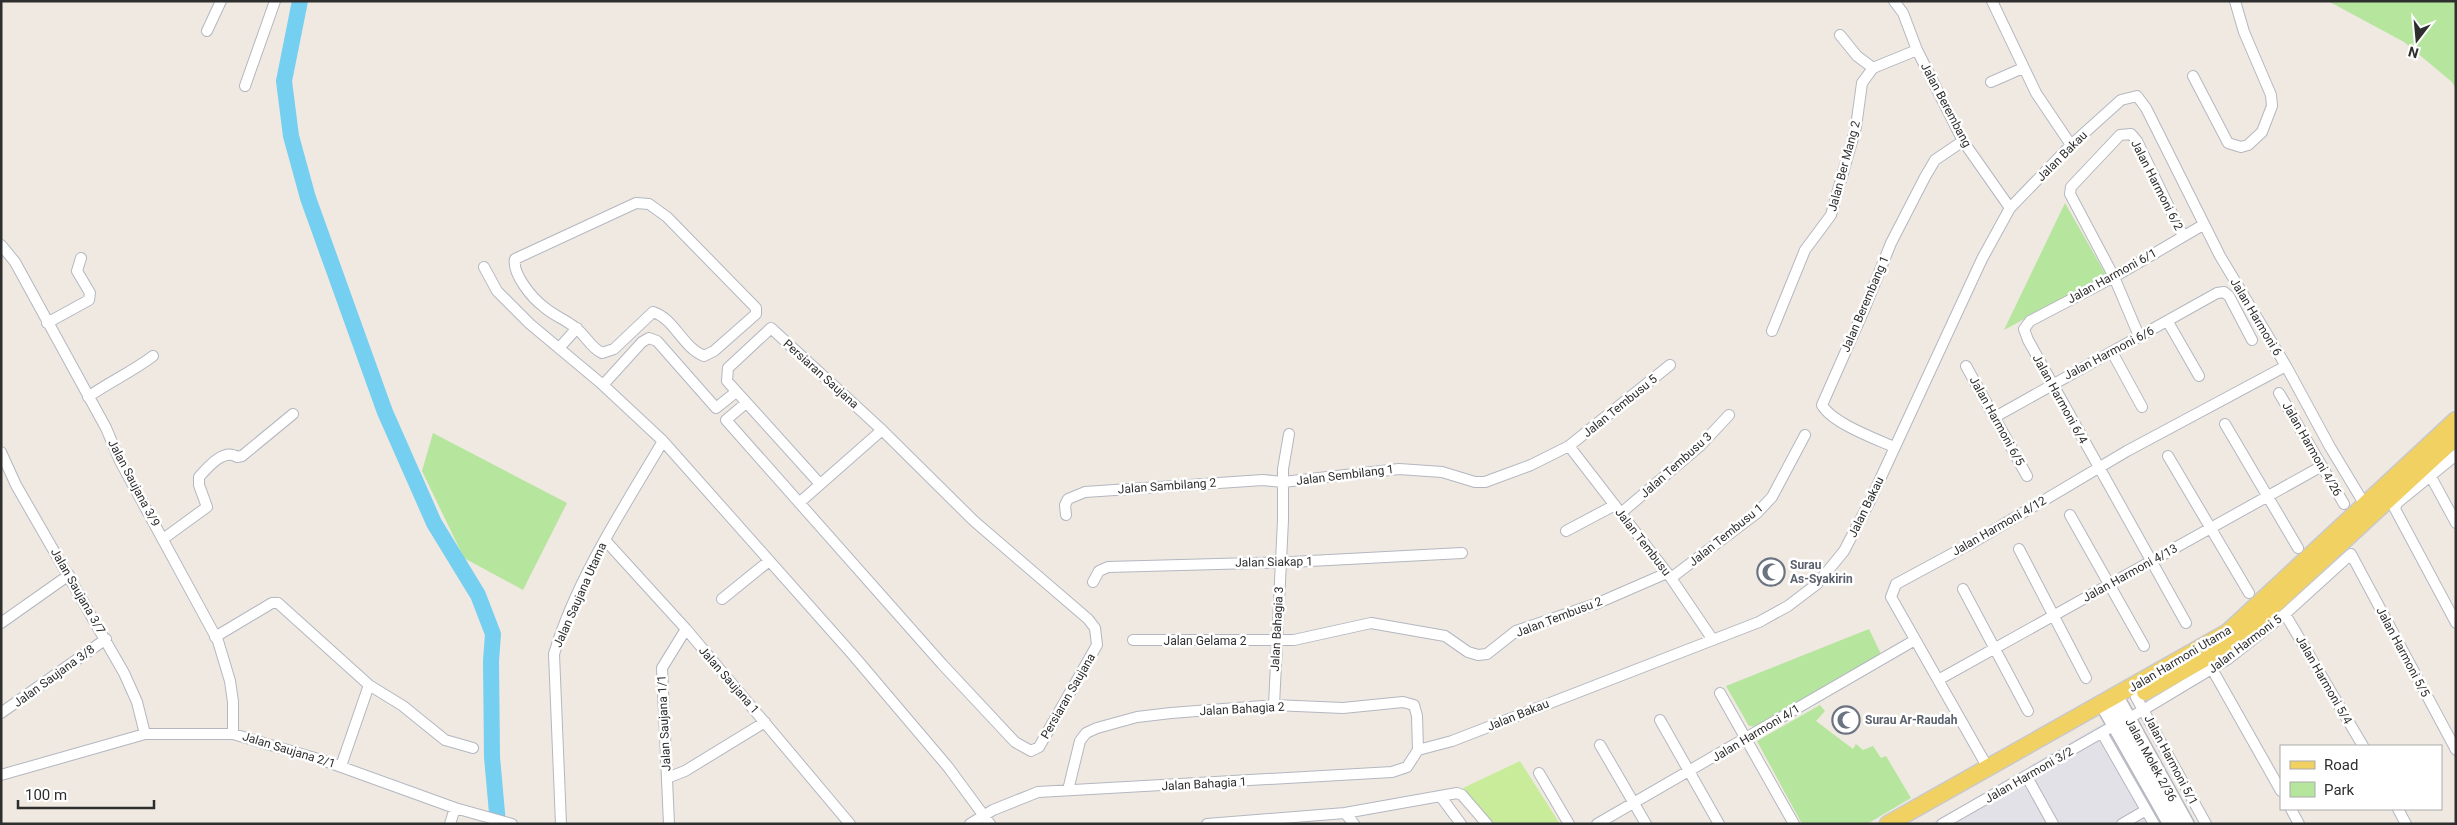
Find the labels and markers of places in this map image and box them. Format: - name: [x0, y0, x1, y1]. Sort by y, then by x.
- mosque icon: Surau As-Syakirin: [1756, 557, 1786, 587]
- place label: Surau As-Syakirin: [1790, 558, 1853, 586]
- mosque icon: Surau Ar-Raudah: [1831, 705, 1861, 735]
- place label: Surau Ar-Raudah: [1865, 713, 1958, 727]

